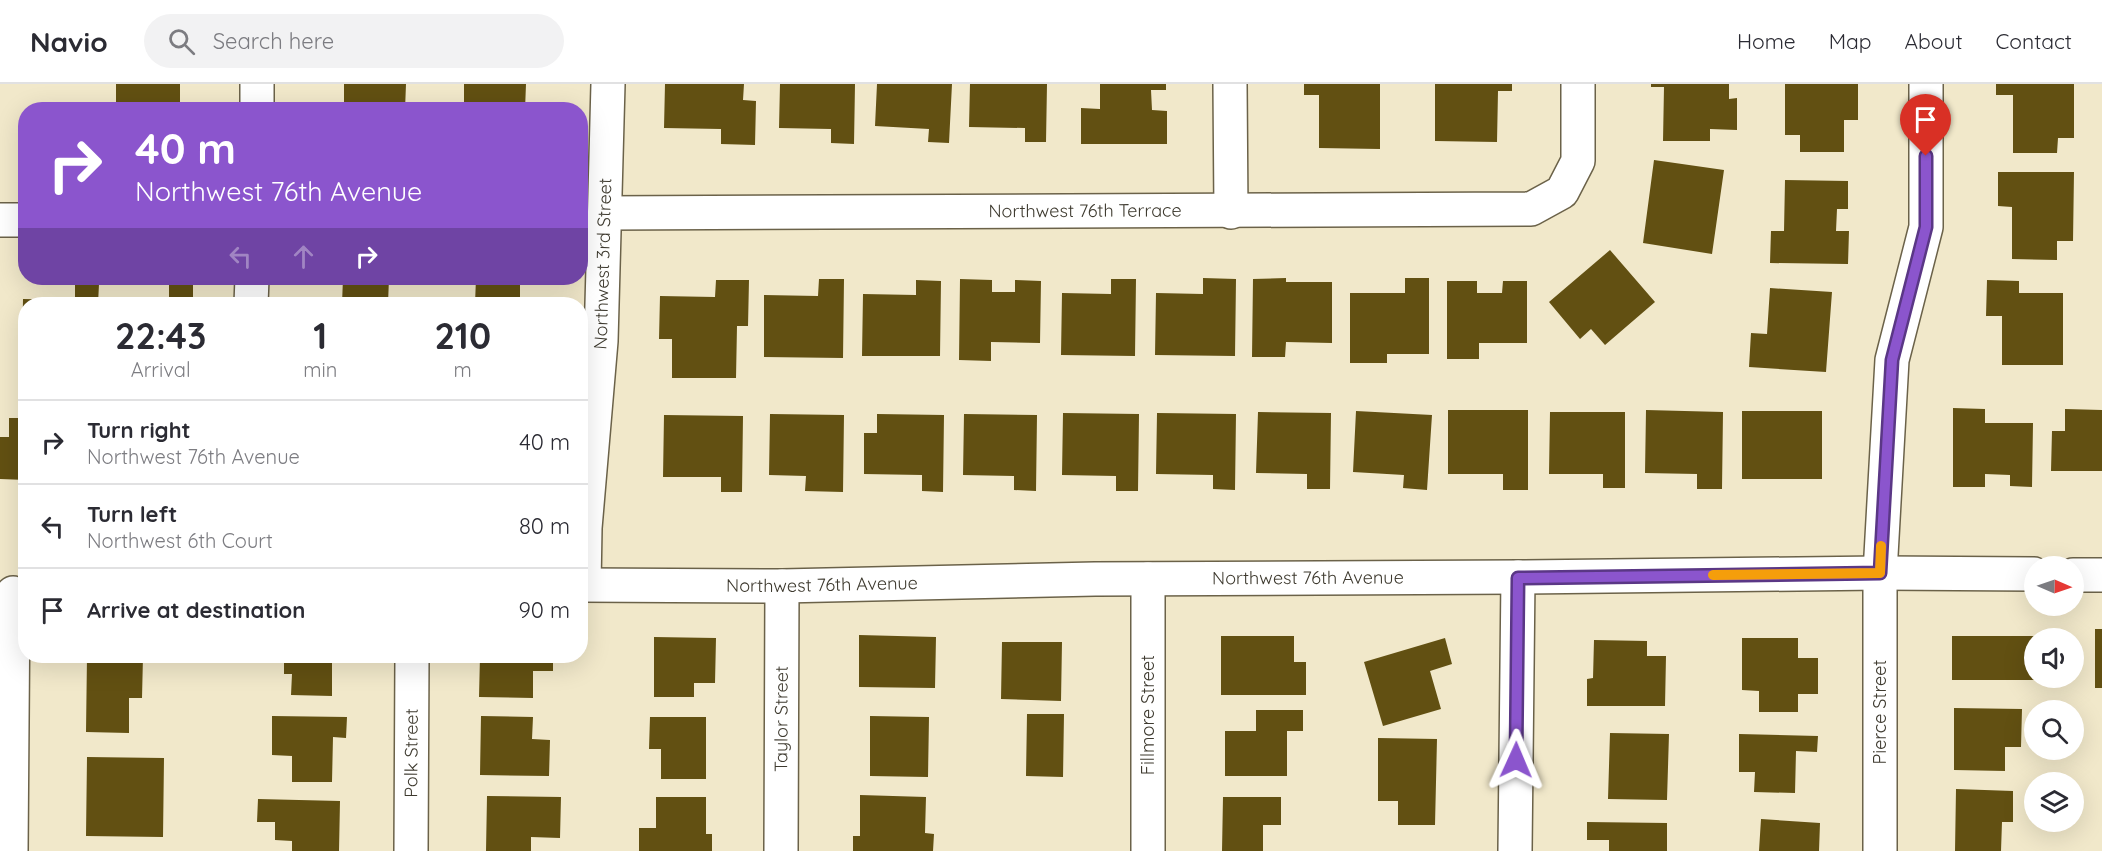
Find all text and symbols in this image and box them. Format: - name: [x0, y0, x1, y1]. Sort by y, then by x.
- search box: [144, 14, 564, 68]
- text: Navio: [30, 24, 108, 59]
- icon: search: [165, 25, 198, 58]
- text: Search here: [213, 27, 334, 55]
- text: Home: [1737, 28, 1796, 54]
- text: Map: [1829, 28, 1872, 54]
- text: About: [1905, 28, 1963, 54]
- text: Contact: [1996, 28, 2072, 54]
- pin: [1900, 94, 1951, 156]
- icon: arrive: [1909, 103, 1942, 136]
- text: 40 m: [135, 122, 236, 175]
- icon: right: [36, 126, 114, 204]
- text: Northwest 76th Avenue: [135, 174, 422, 208]
- street label: Northwest 3rd Street: [588, 178, 616, 350]
- street label: Northwest 76th Terrace: [988, 199, 1182, 222]
- icon: left: [224, 240, 257, 273]
- icon: ahead: [287, 240, 320, 273]
- icon: right: [350, 240, 383, 273]
- text: 22:43: [115, 313, 206, 358]
- text: 1: [313, 313, 327, 358]
- text: 210: [434, 313, 491, 358]
- text: Arrival: [131, 357, 191, 382]
- text: min: [303, 357, 337, 382]
- text: m: [454, 357, 472, 382]
- text: Turn right: [87, 416, 191, 444]
- icon: right: [36, 426, 69, 459]
- text: 40 m: [519, 428, 570, 456]
- text: Northwest 76th Avenue: [87, 444, 300, 469]
- text: Turn left: [87, 500, 177, 528]
- icon: left: [36, 510, 69, 543]
- text: 80 m: [519, 512, 570, 540]
- text: Northwest 6th Court: [87, 528, 273, 553]
- north arrow: [2024, 556, 2084, 616]
- map controls: [2024, 556, 2084, 832]
- street label: Northwest 76th Avenue: [1212, 566, 1404, 589]
- street label: Northwest 76th Avenue: [726, 571, 918, 597]
- icon: arrive: [36, 594, 69, 627]
- text: Arrive at destination: [87, 596, 305, 624]
- text: 90 m: [519, 596, 570, 624]
- button: sound: [2024, 628, 2084, 688]
- street label: Fillmore Street: [1136, 655, 1159, 775]
- street label: Pierce Street: [1868, 660, 1891, 764]
- street label: Taylor Street: [769, 666, 793, 772]
- button: search: [2024, 700, 2084, 760]
- street label: Polk Street: [399, 708, 423, 798]
- position arrow: [1484, 728, 1548, 792]
- button: layers: [2024, 772, 2084, 832]

